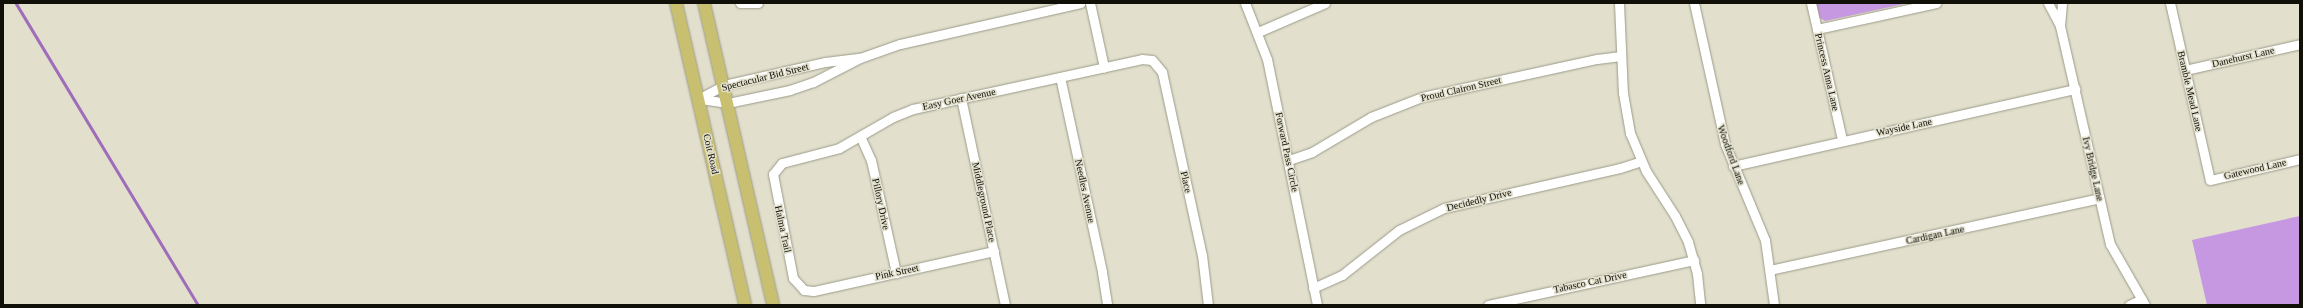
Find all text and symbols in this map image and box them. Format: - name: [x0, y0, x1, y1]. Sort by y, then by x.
- street label: Princess Anna Lane: [1812, 32, 1842, 112]
- street label: Danehurst Lane: [2211, 44, 2275, 70]
- street label: Bramble Mead Lane: [2175, 50, 2205, 132]
- street label: Spectacular Bid Street: [720, 60, 810, 94]
- street label: Proud Clairon Street: [1420, 74, 1502, 104]
- street label: Easy Goer Avenue: [921, 85, 997, 113]
- street label: Forward Pass Circle: [1273, 111, 1301, 193]
- street label: Wayside Lane: [1875, 115, 1933, 139]
- street label: Woodford Lane: [1715, 123, 1747, 187]
- street label: Coit Road: [701, 133, 721, 175]
- street label: Ivy Bridge Lane: [2080, 136, 2106, 202]
- street label: Gatewood Lane: [2223, 156, 2287, 182]
- street label: Needles Avenue: [1072, 158, 1098, 224]
- street label: Middleground Place: [970, 161, 998, 243]
- street label: Place: [1178, 170, 1194, 194]
- street label: Pillory Drive: [870, 177, 892, 231]
- street label: Decidedly Drive: [1445, 186, 1513, 214]
- street label: Halma Trail: [772, 204, 794, 254]
- street label: Cardigan Lane: [1905, 223, 1965, 247]
- street label: Pink Street: [874, 262, 920, 282]
- street label: Tabasco Cat Drive: [1552, 268, 1628, 296]

